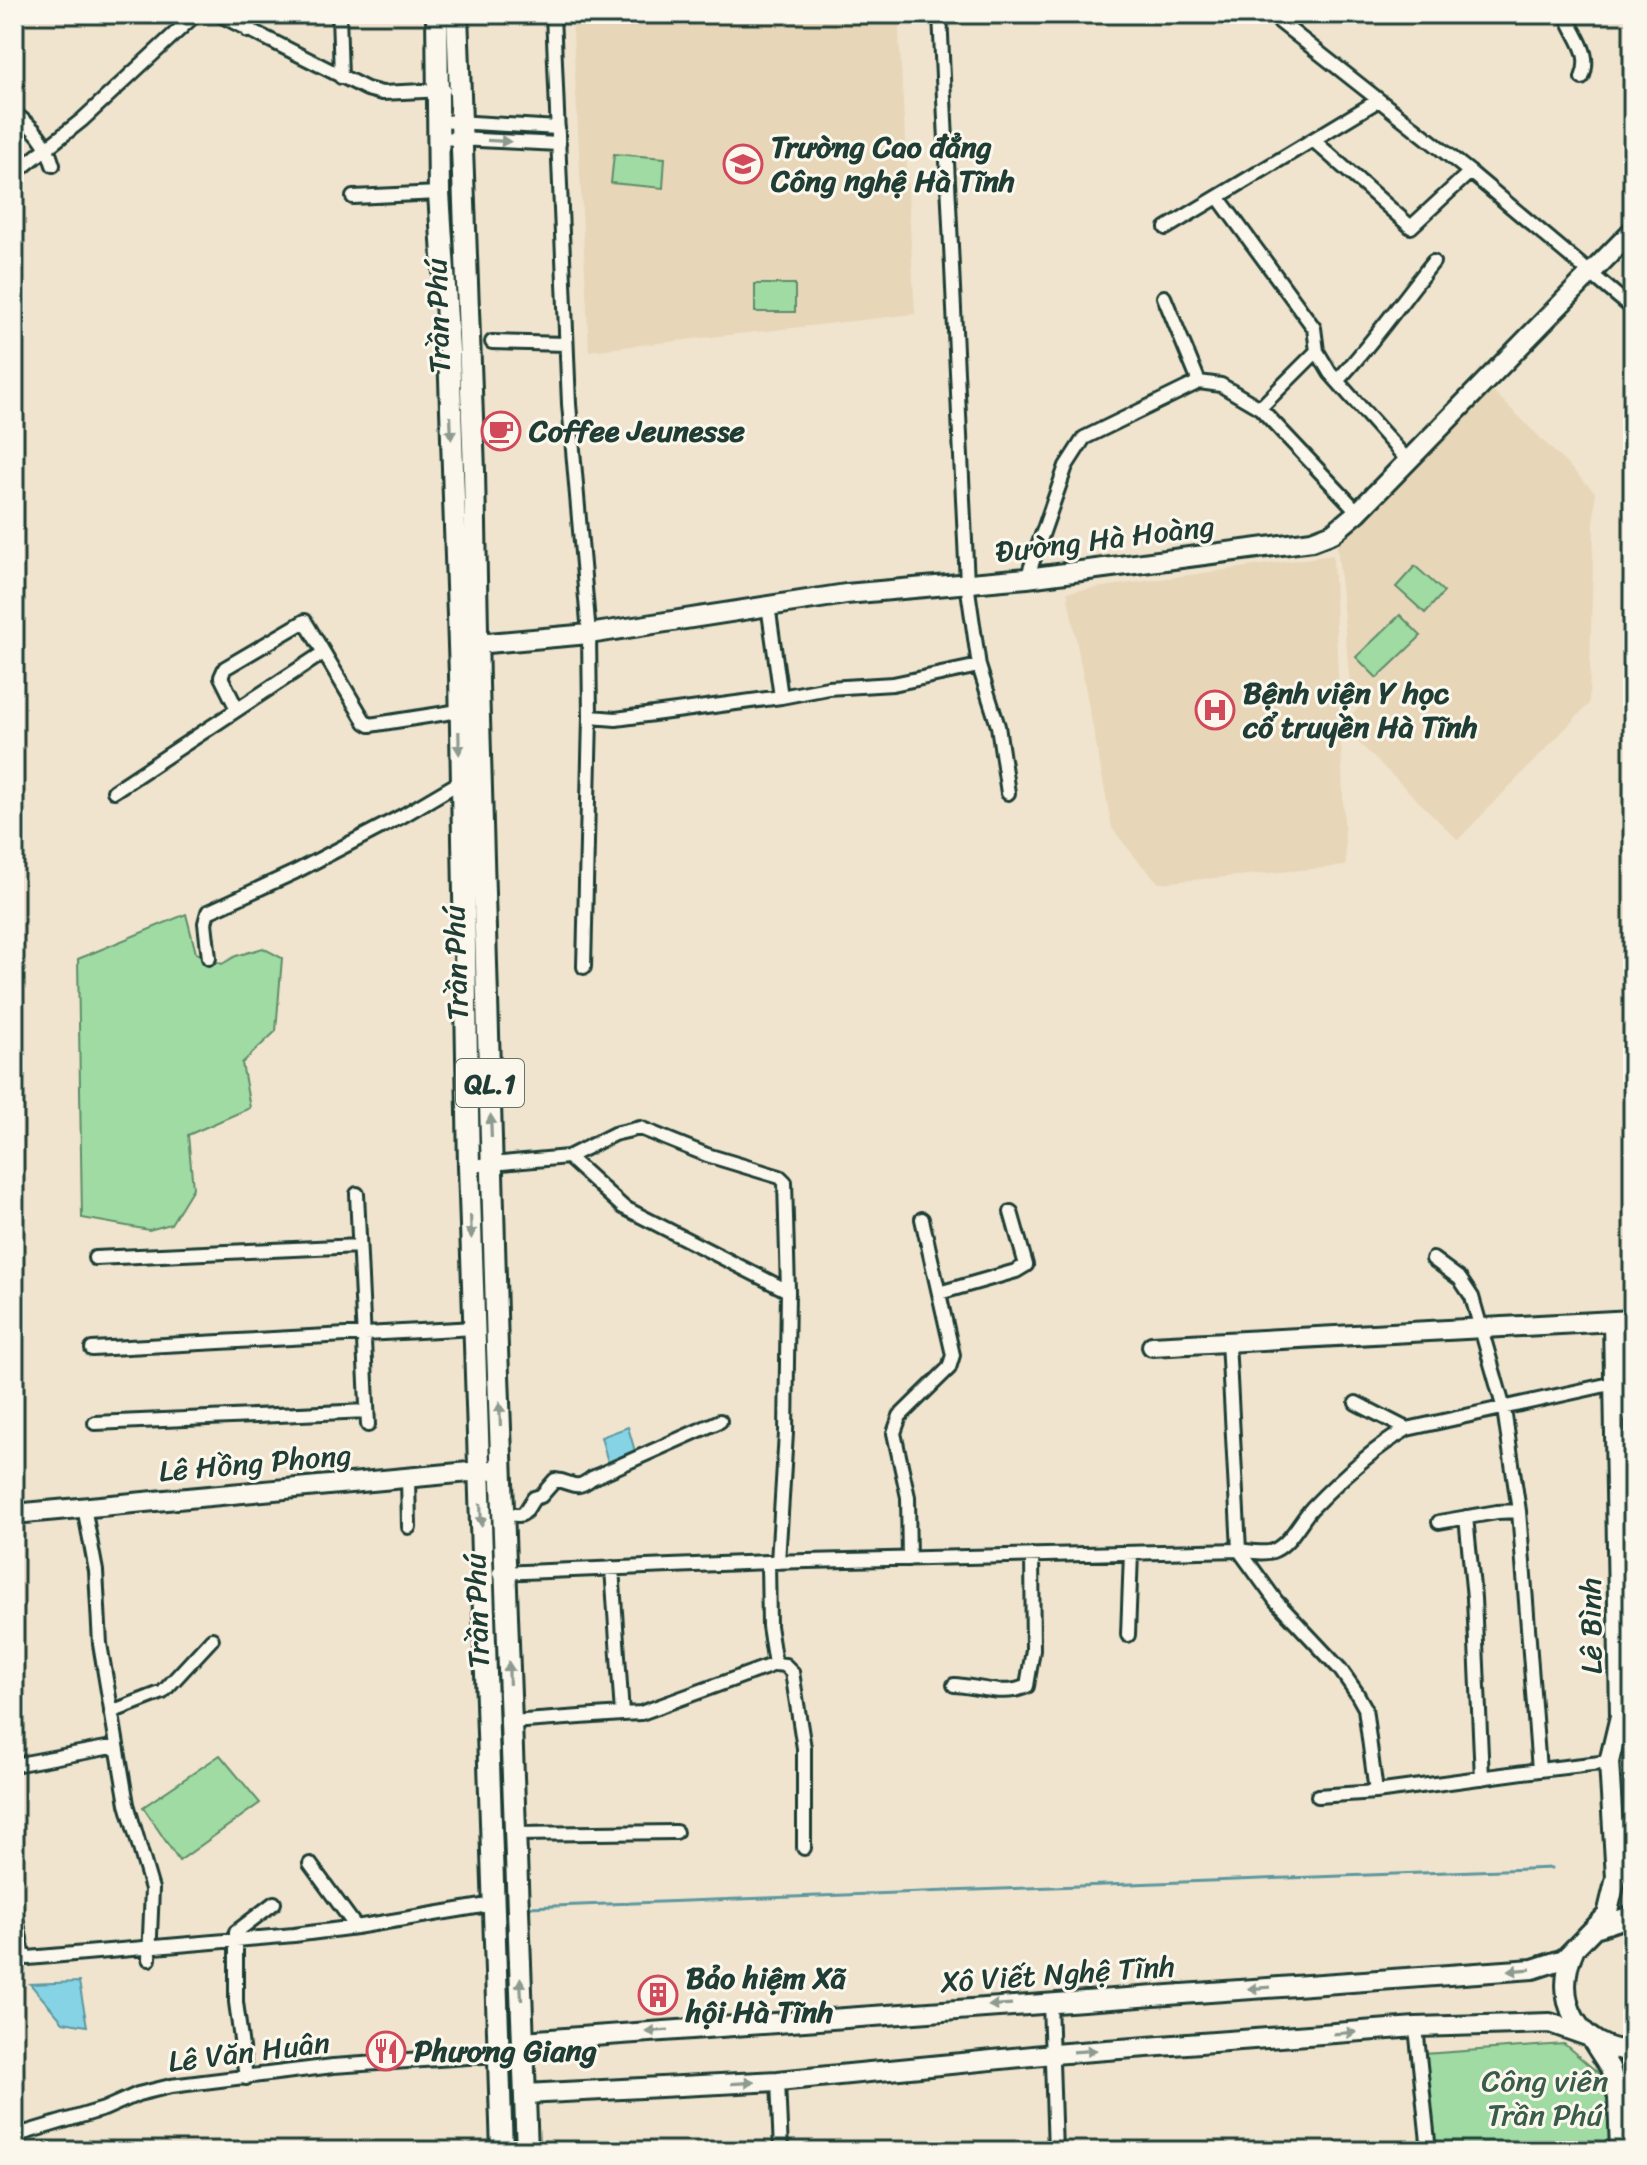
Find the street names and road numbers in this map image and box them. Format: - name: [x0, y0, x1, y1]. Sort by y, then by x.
- street label: Trần Phú: [409, 257, 467, 375]
- street label: Đường Hà Hoàng: [992, 499, 1218, 579]
- street label: Trần Phú: [427, 904, 485, 1022]
- road number: QL.1: [456, 1059, 524, 1107]
- street label: Lê Hồng Phong: [156, 1428, 354, 1498]
- street label: Trần Phú: [448, 1552, 506, 1670]
- street label: Lê Bình: [1563, 1577, 1619, 1675]
- street label: Xô Viết Nghệ Tĩnh: [938, 1939, 1177, 2009]
- street label: Lê Văn Huân: [165, 2015, 333, 2089]

